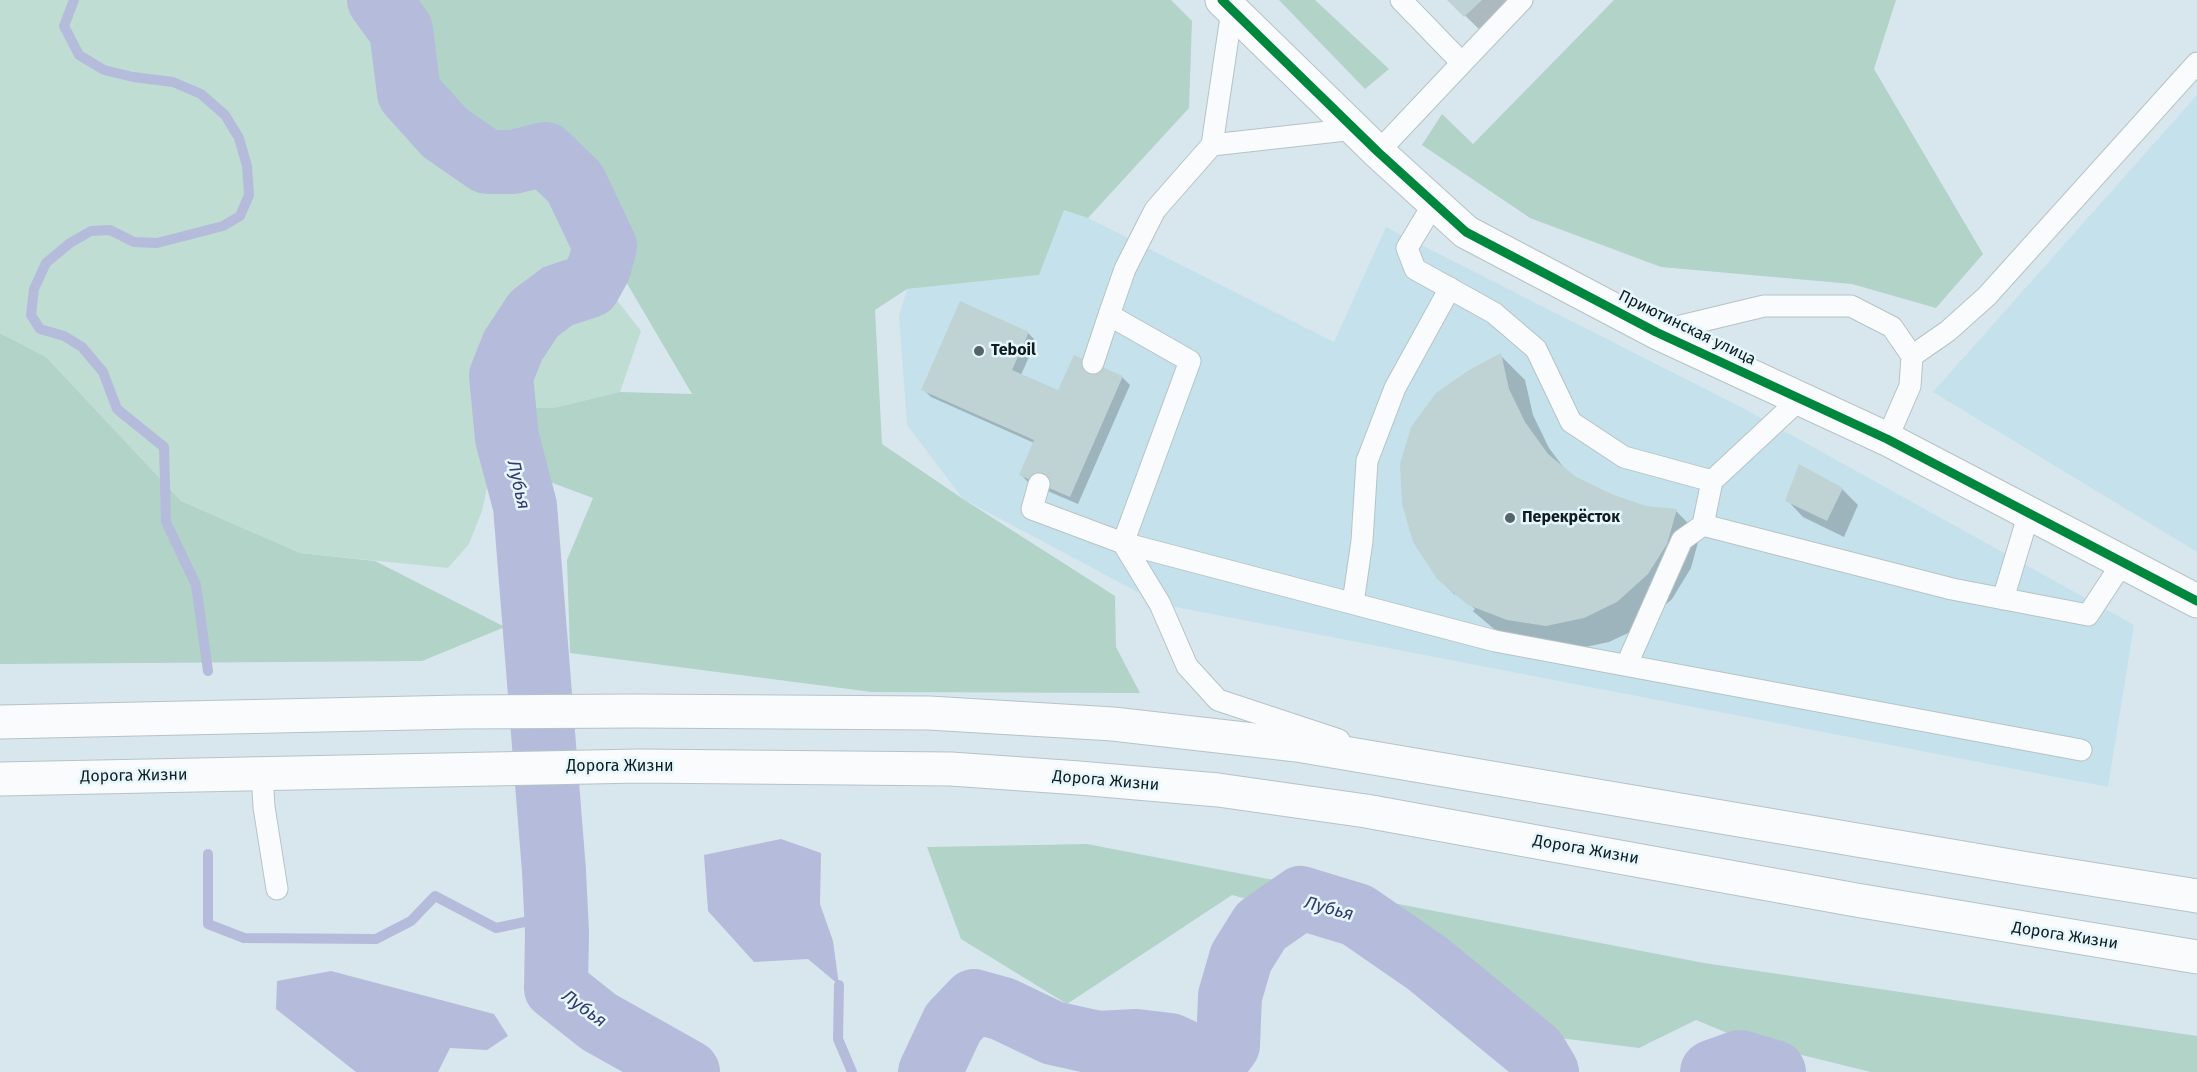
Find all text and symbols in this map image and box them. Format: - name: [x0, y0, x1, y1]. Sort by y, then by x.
- street label: Приютинская улица: [1615, 286, 1759, 370]
- place label: Teboil: [991, 341, 1036, 361]
- marker: Teboil: [972, 344, 986, 358]
- water label: Лубья: [502, 458, 534, 512]
- place label: Перекрёсток: [1522, 508, 1620, 528]
- marker: Перекрёсток: [1503, 511, 1517, 525]
- street label: Дорога Жизни: [567, 757, 673, 777]
- street label: Дорога Жизни: [80, 765, 188, 787]
- street label: Дорога Жизни: [1052, 767, 1160, 795]
- street label: Дорога Жизни: [1532, 831, 1640, 869]
- water label: Лубья: [1302, 892, 1356, 926]
- street label: Дорога Жизни: [2011, 918, 2119, 954]
- water label: Лубья: [557, 986, 611, 1032]

